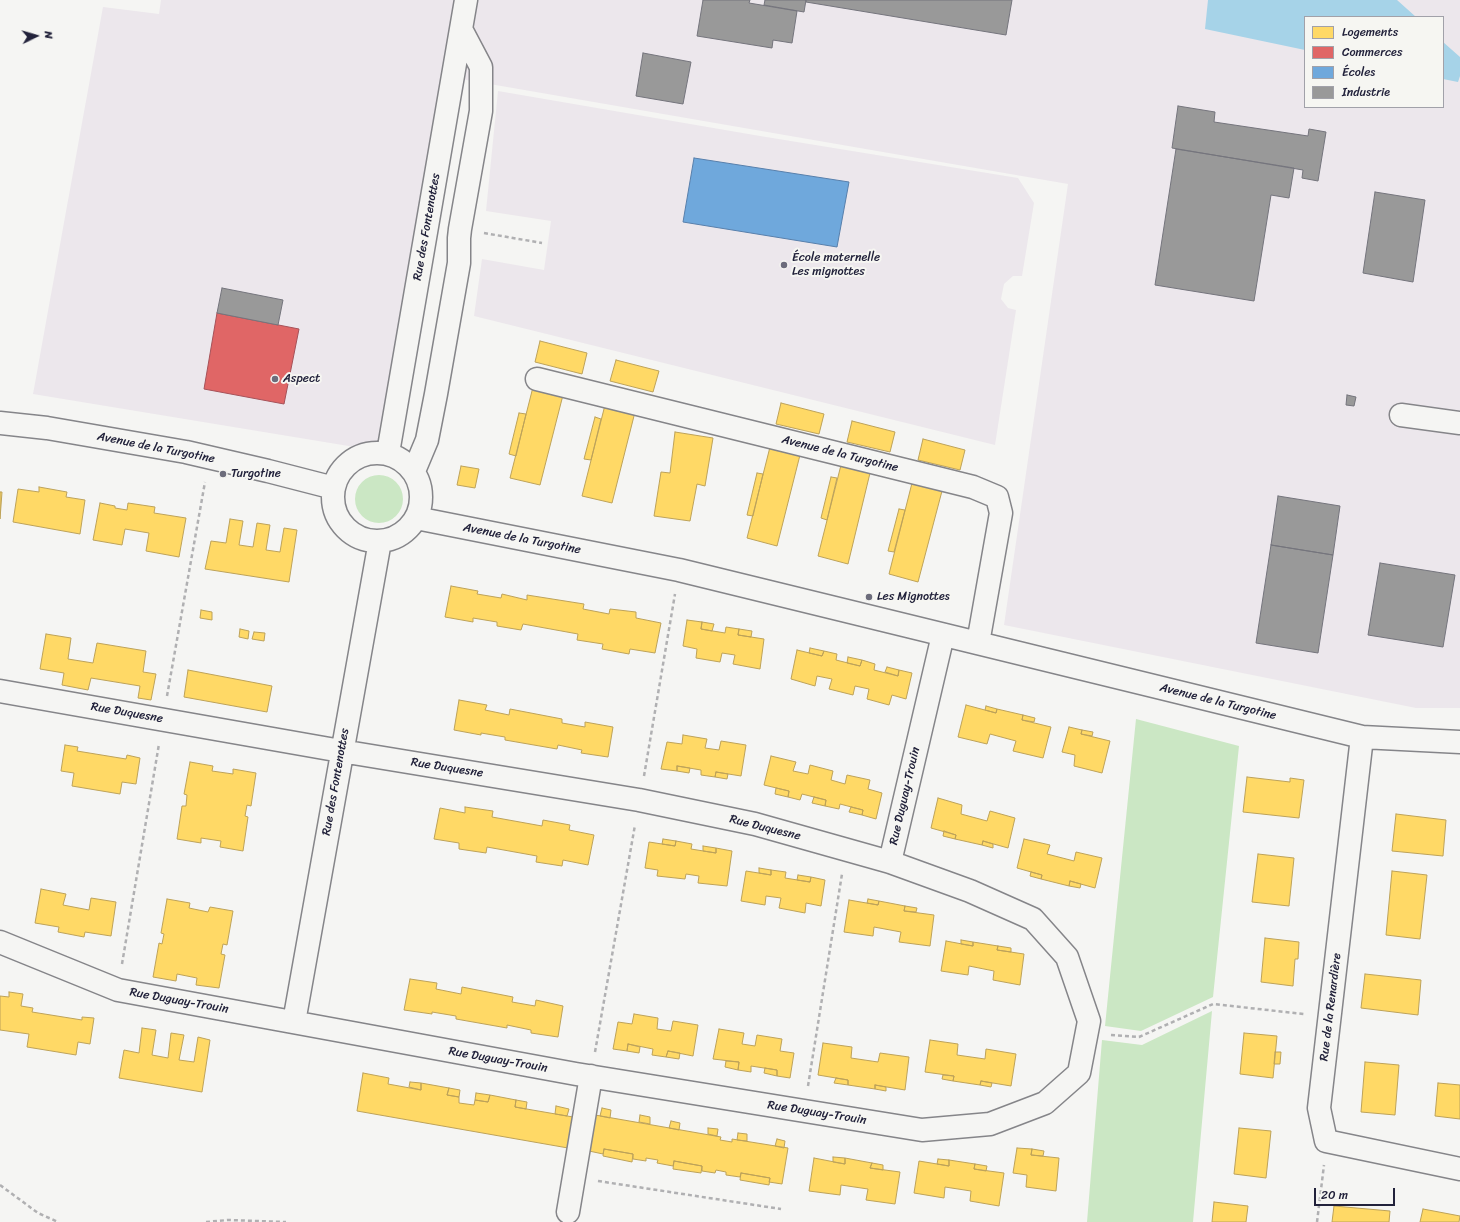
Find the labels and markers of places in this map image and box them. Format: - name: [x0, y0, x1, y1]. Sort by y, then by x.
- place label: École maternelle Les mignottes: [792, 251, 880, 279]
- marker: École maternelle Les mignottes: [779, 260, 789, 270]
- place label: Aspect: [283, 372, 320, 386]
- marker: Aspect: [270, 374, 280, 384]
- place label: Turgotine: [231, 467, 281, 481]
- marker: Turgotine: [218, 469, 228, 479]
- place label: Les Mignottes: [877, 590, 950, 604]
- marker: Les Mignottes: [864, 592, 874, 602]

